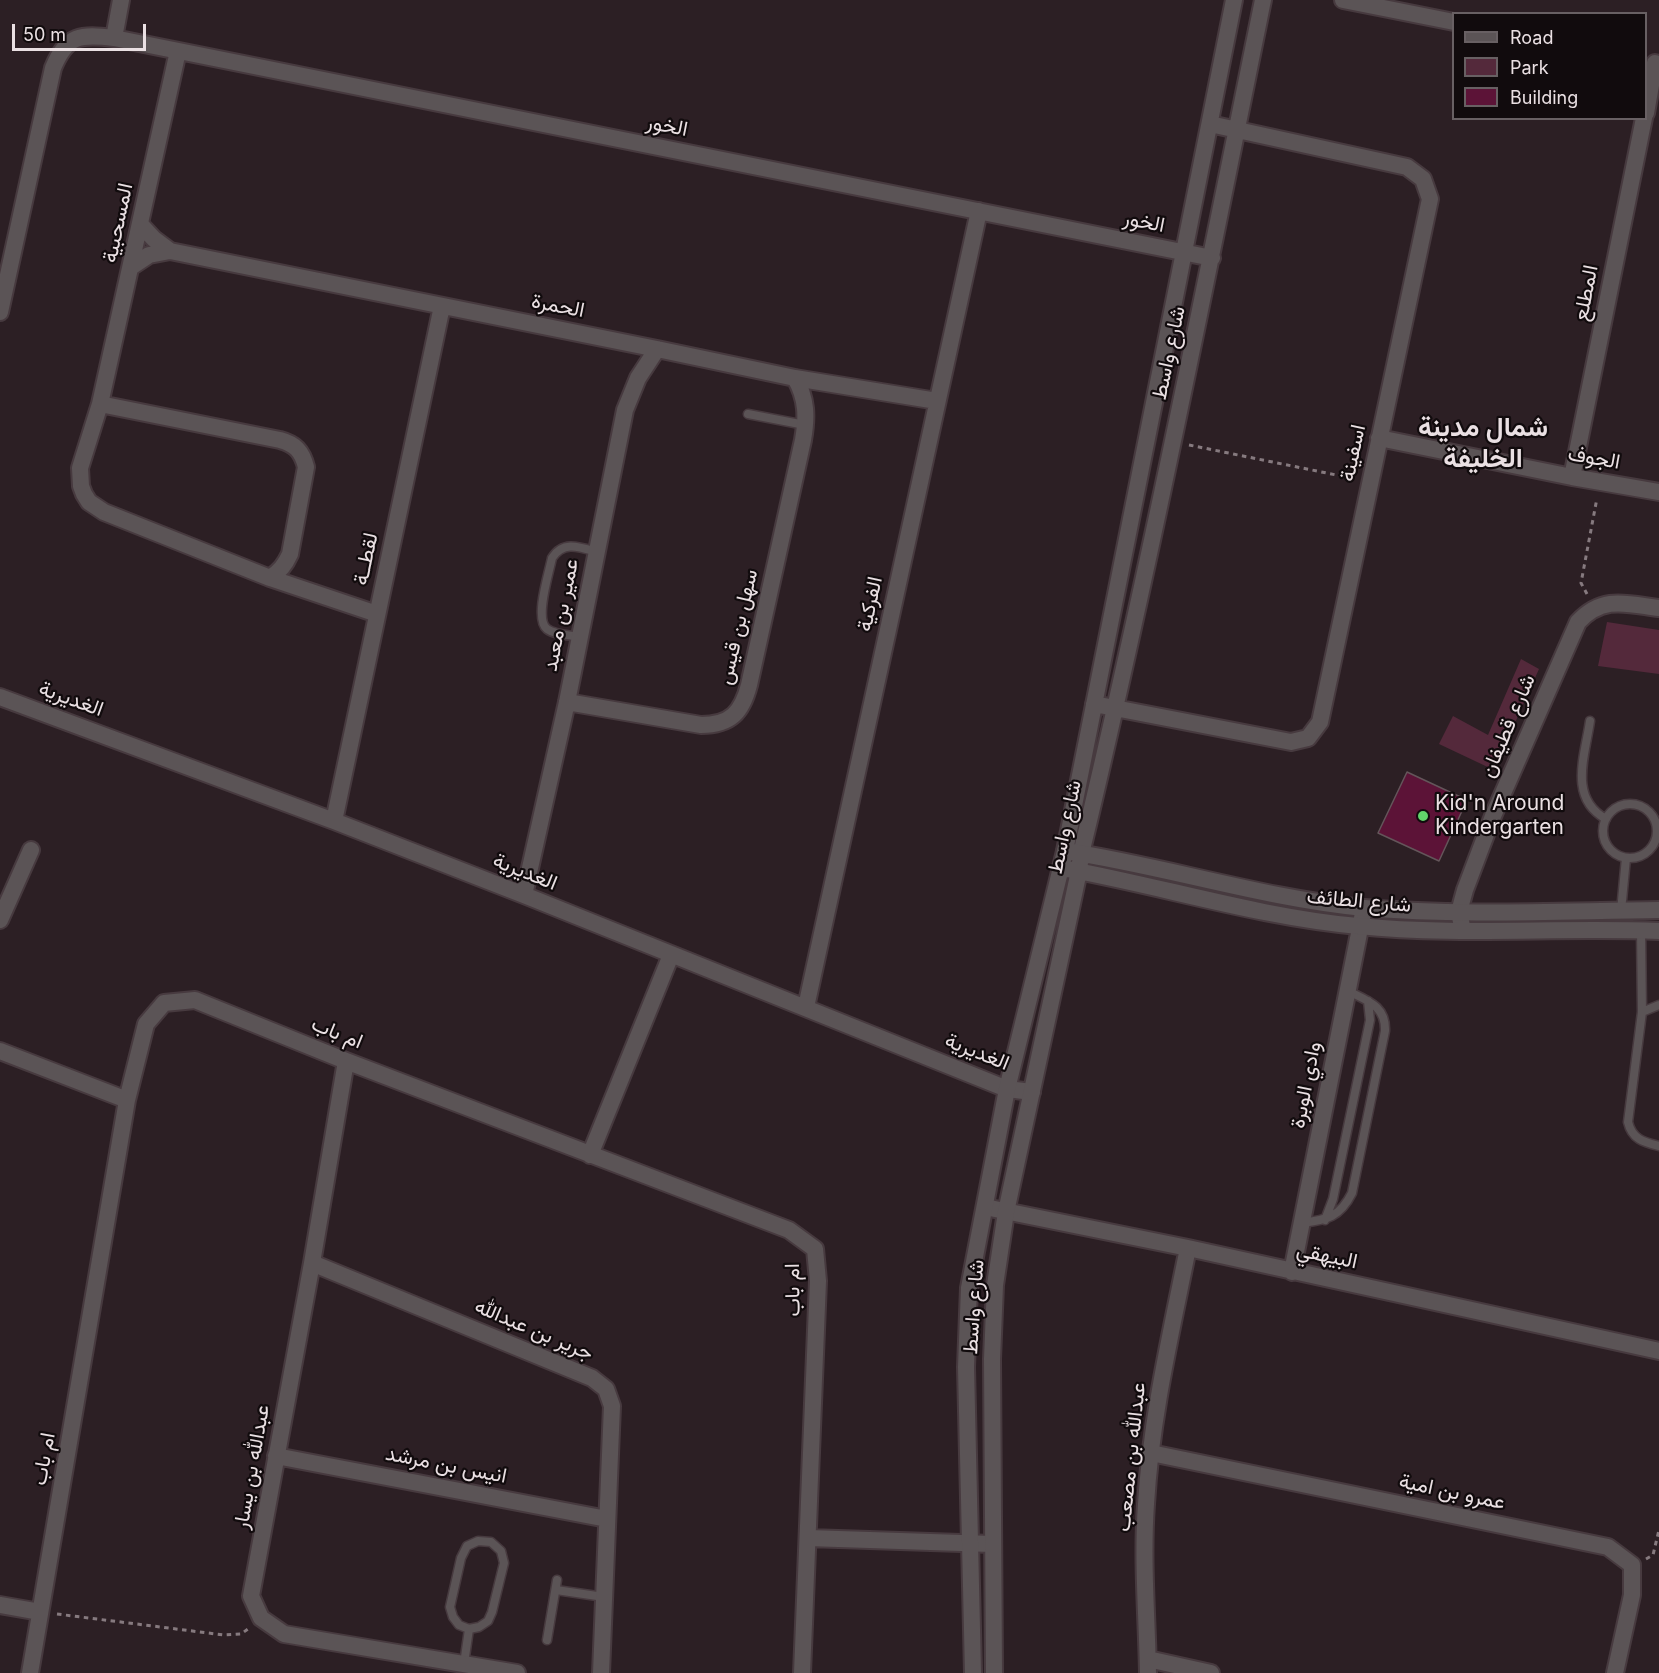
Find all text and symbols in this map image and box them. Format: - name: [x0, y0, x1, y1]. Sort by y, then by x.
- scale bar: [15, 12, 148, 50]
- legend: [1452, 12, 1647, 120]
- text: 50 m: [23, 24, 66, 45]
- text: Road: [1510, 27, 1553, 48]
- text: Park: [1510, 57, 1549, 78]
- text: Building: [1510, 87, 1578, 108]
- street label: الخور: [644, 110, 690, 142]
- street label: المسحبية: [97, 181, 139, 265]
- street label: الخور: [1121, 206, 1167, 238]
- street label: المطلع: [1568, 263, 1604, 323]
- street label: الحمرة: [529, 289, 587, 323]
- street label: شارع واسط: [1147, 304, 1191, 402]
- district label: شمال مدينة الخليفة: [1418, 412, 1548, 475]
- street label: اسفينة: [1335, 422, 1371, 484]
- street label: الجوف: [1566, 441, 1622, 475]
- street label: لقطــة: [348, 530, 384, 588]
- street label: عمير بن معبد: [538, 557, 584, 673]
- street label: سهل بن قيس: [713, 567, 763, 687]
- street label: الفركية: [852, 574, 888, 634]
- street label: شارع قطيفان: [1475, 671, 1541, 781]
- street label: الغديرية: [35, 676, 107, 722]
- street label: شارع واسط: [1043, 778, 1087, 876]
- place label: Kid'n Around Kindergarten: [1435, 791, 1564, 841]
- marker: Kid'n Around Kindergarten: [1416, 809, 1430, 823]
- street label: الغديرية: [489, 848, 561, 896]
- street label: شارع الطائف: [1306, 884, 1412, 918]
- street label: ام باب: [308, 1011, 366, 1055]
- street label: الغديرية: [941, 1028, 1013, 1076]
- street label: وادي الوبرة: [1285, 1040, 1327, 1130]
- street label: البيهقي: [1294, 1237, 1360, 1275]
- street label: شارع واسط: [958, 1259, 990, 1355]
- street label: ام باب: [780, 1263, 806, 1317]
- street label: جرير بن عبدالله: [471, 1294, 597, 1366]
- street label: عبدالله بن مصعب: [1111, 1381, 1151, 1533]
- street label: عبدالله بن يسار: [229, 1403, 275, 1531]
- street label: ام باب: [27, 1431, 61, 1487]
- street label: انيس بن مرشد: [383, 1441, 509, 1489]
- street label: عمرو بن امية: [1397, 1468, 1507, 1516]

